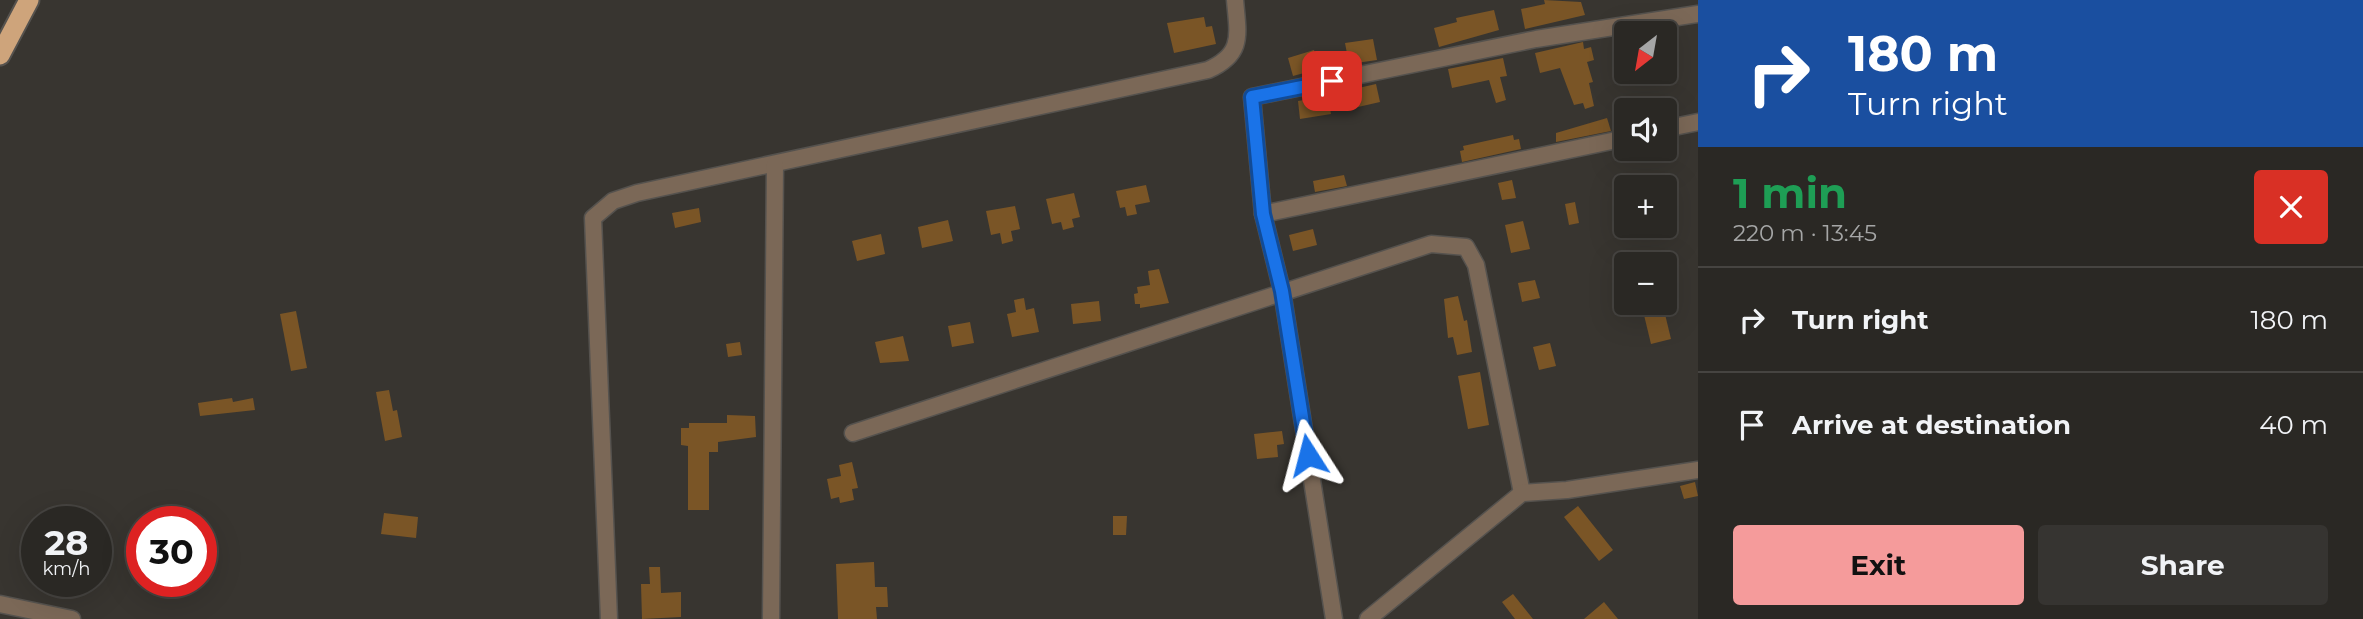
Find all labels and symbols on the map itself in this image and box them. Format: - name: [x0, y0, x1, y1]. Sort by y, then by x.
- north arrow: [1614, 21, 1676, 84]
- pin: [1302, 51, 1362, 111]
- position arrow: [1271, 418, 1345, 492]
- speed limit sign: 30: [126, 506, 217, 597]

